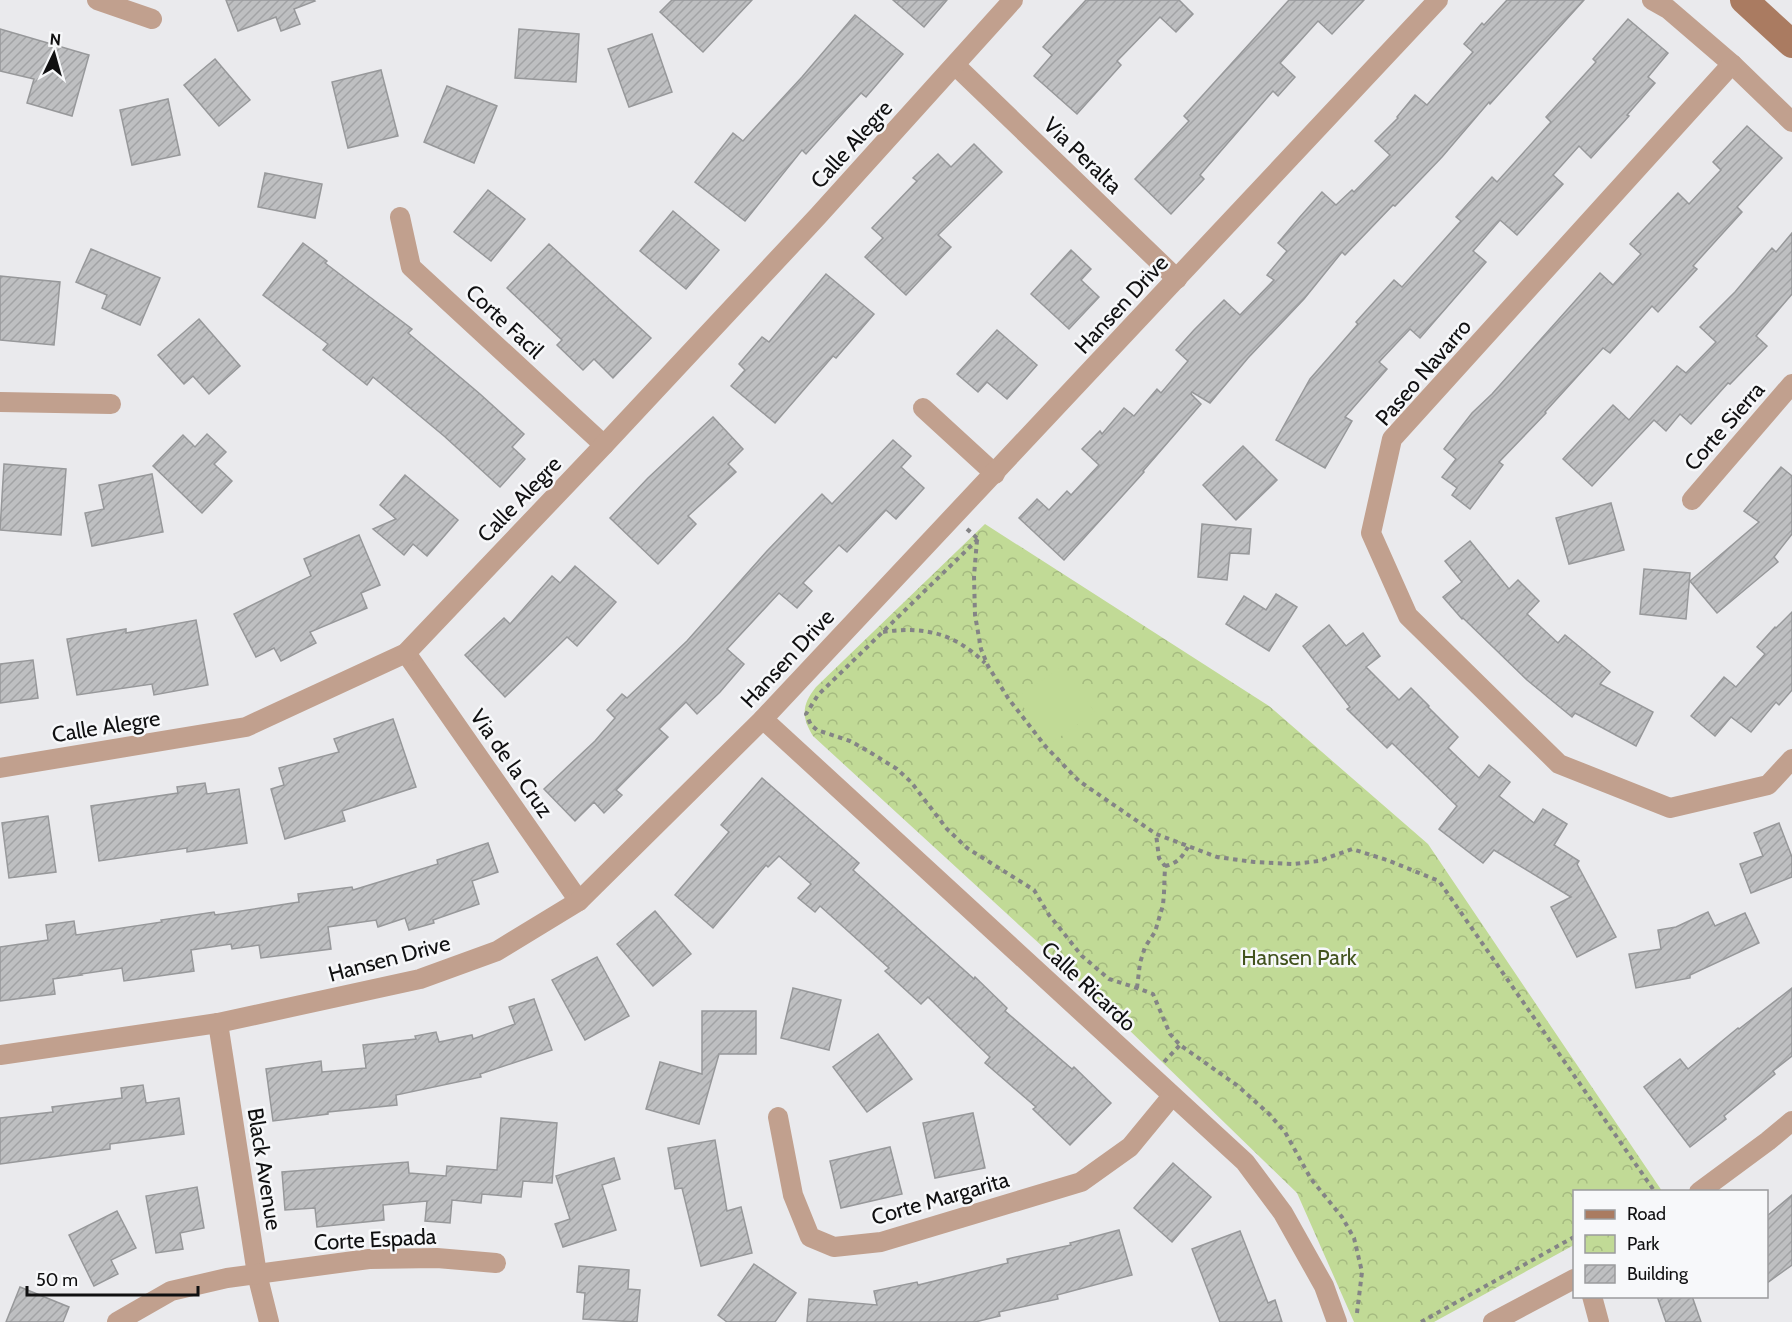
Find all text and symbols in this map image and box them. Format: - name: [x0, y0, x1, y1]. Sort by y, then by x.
- north arrow: [24, 24, 84, 84]
- text: N: [49, 30, 62, 50]
- street label: Calle Alegre: [805, 95, 898, 194]
- street label: Via Peralta: [1038, 111, 1128, 200]
- street label: Hansen Drive: [1069, 249, 1174, 359]
- street label: Corte Facil: [460, 279, 550, 365]
- street label: Paseo Navarro: [1370, 313, 1477, 431]
- street label: Corte Sierra: [1679, 376, 1771, 476]
- street label: Calle Alegre: [472, 451, 567, 548]
- street label: Hansen Drive: [735, 603, 840, 713]
- street label: Via de la Cruz: [464, 704, 559, 823]
- street label: Calle Alegre: [50, 705, 162, 748]
- street label: Hansen Drive: [325, 929, 453, 988]
- street label: Calle Ricardo: [1036, 936, 1142, 1037]
- park label: Hansen Park: [1241, 944, 1357, 971]
- street label: Black Avenue: [242, 1106, 287, 1232]
- street label: Corte Margarita: [868, 1166, 1013, 1231]
- legend: [1573, 1190, 1768, 1298]
- text: Road: [1627, 1203, 1666, 1225]
- street label: Corte Espada: [313, 1223, 437, 1256]
- text: Park: [1627, 1233, 1660, 1255]
- scale bar: [27, 1259, 198, 1297]
- text: Building: [1627, 1263, 1689, 1285]
- text: 50 m: [36, 1269, 78, 1291]

